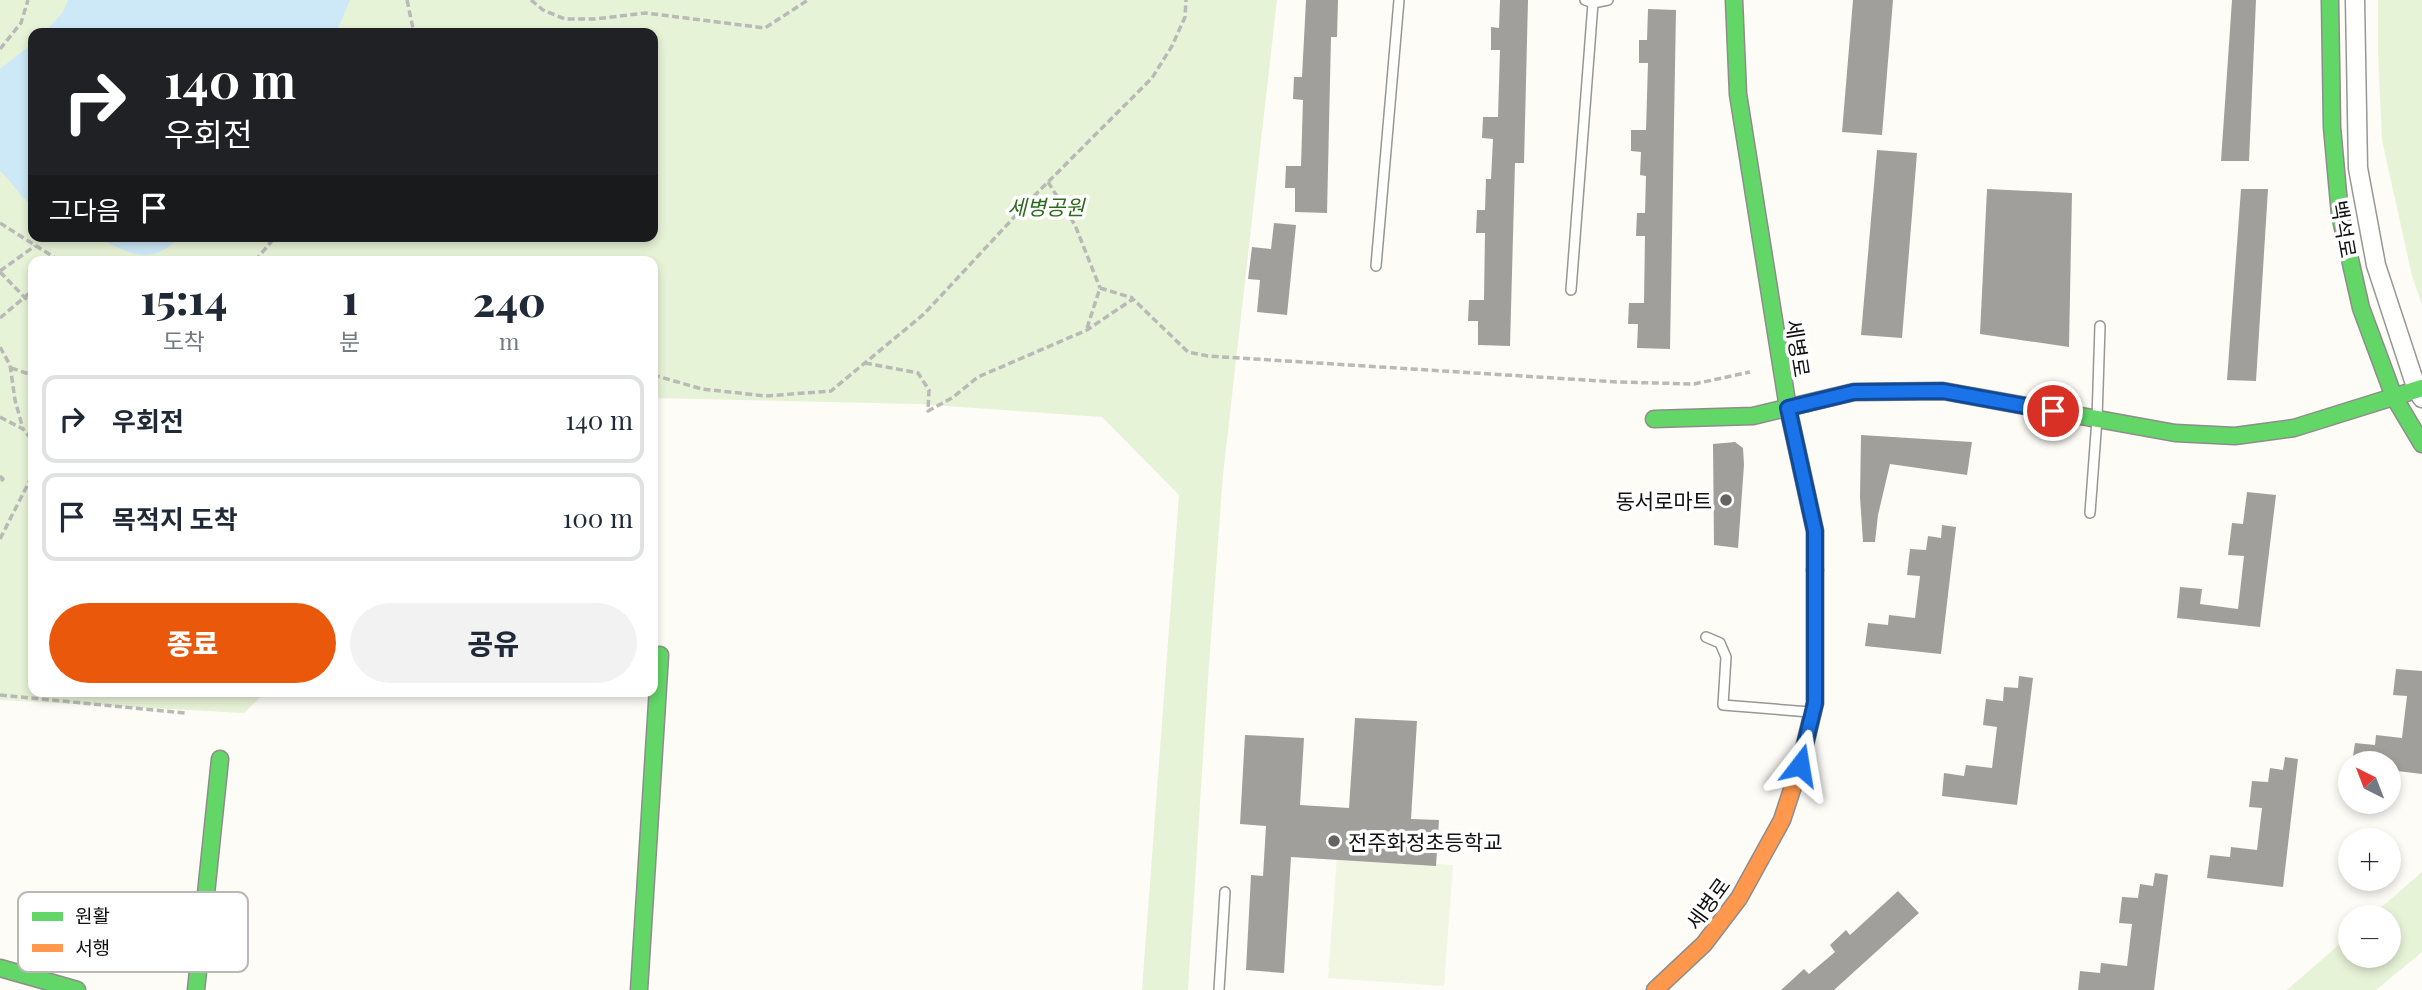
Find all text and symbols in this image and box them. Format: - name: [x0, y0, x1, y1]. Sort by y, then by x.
- text: 140 m: [164, 46, 296, 111]
- icon: right: [49, 56, 140, 147]
- text: 우회전: [164, 111, 252, 154]
- icon: arrive: [135, 189, 173, 227]
- text: 그다음: [49, 192, 121, 227]
- park label: 세병공원: [1007, 192, 1086, 220]
- street label: 백석로: [2326, 198, 2364, 260]
- text: 15:14: [140, 270, 227, 326]
- text: 1: [342, 270, 358, 326]
- text: 240: [473, 272, 546, 328]
- street label: 세병로: [1781, 317, 1817, 379]
- text: 도착: [163, 325, 205, 356]
- text: 분: [340, 325, 361, 356]
- text: m: [499, 325, 520, 356]
- pin: [2023, 381, 2083, 441]
- icon: arrive: [2034, 392, 2072, 430]
- icon: right: [53, 400, 91, 438]
- text: 140 m: [565, 402, 633, 437]
- text: 우회전: [112, 403, 184, 438]
- place label: 동서로마트: [1615, 486, 1712, 514]
- marker: 동서로마트: [1718, 492, 1734, 508]
- icon: arrive: [53, 498, 91, 536]
- text: 100 m: [563, 500, 633, 535]
- text: 목적지 도착: [112, 501, 238, 536]
- button: 종료: [49, 603, 336, 683]
- button: 공유: [350, 603, 637, 683]
- position arrow: [1763, 728, 1837, 802]
- north arrow: [2338, 751, 2401, 814]
- map controls: [2338, 751, 2401, 968]
- place label: 전주화정초등학교: [1348, 827, 1503, 855]
- button: +: [2338, 828, 2401, 891]
- marker: 전주화정초등학교: [1326, 833, 1342, 849]
- street label: 세병로: [1679, 871, 1735, 935]
- legend: [18, 892, 248, 972]
- text: 원활: [75, 902, 110, 928]
- button: −: [2338, 905, 2401, 968]
- text: 서행: [75, 934, 110, 960]

